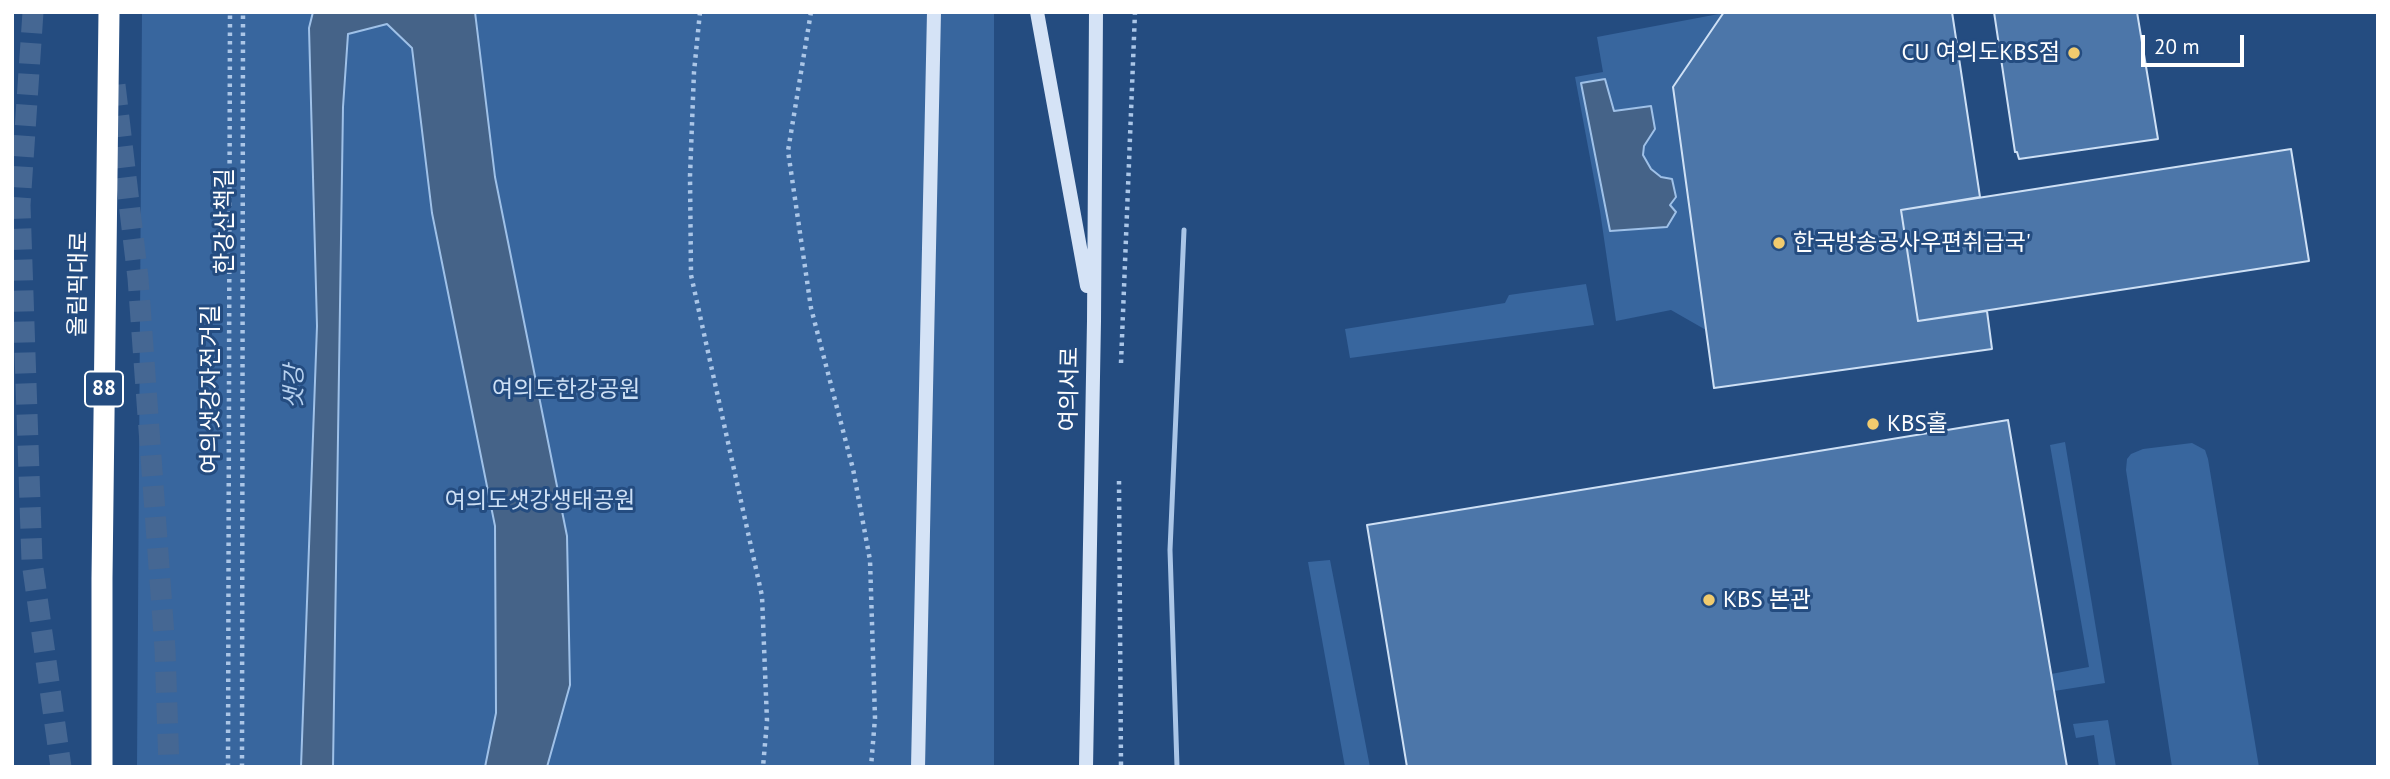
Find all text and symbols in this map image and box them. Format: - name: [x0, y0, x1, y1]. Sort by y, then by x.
- scale bar: [2145, 21, 2248, 65]
- text: 20 m: [2154, 33, 2200, 60]
- place label: CU 여의도KBS점: [1901, 39, 2060, 67]
- marker: CU 여의도KBS점: [2066, 45, 2082, 61]
- street label: 한강산책길: [211, 168, 239, 274]
- place label: 한국방송공사우편취급국': [1793, 229, 2031, 257]
- street label: 올림픽대로: [64, 231, 94, 337]
- marker: 한국방송공사우편취급국': [1771, 235, 1787, 251]
- street label: 여의샛강자전거길: [197, 304, 225, 474]
- street label: 여의서로: [1055, 346, 1085, 432]
- water label: 샛강: [280, 365, 310, 409]
- road number: 88: [85, 372, 123, 406]
- park label: 여의도한강공원: [492, 376, 640, 404]
- place label: KBS홀: [1887, 410, 1948, 438]
- marker: KBS홀: [1865, 416, 1881, 432]
- park label: 여의도샛강생태공원: [445, 487, 635, 515]
- place label: KBS 본관: [1723, 586, 1811, 614]
- marker: KBS 본관: [1701, 592, 1717, 608]

